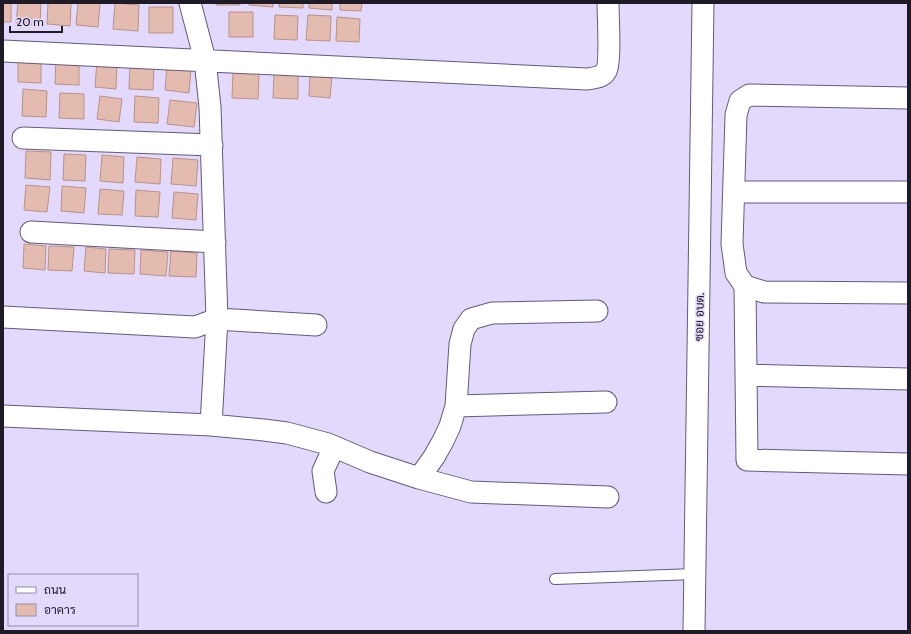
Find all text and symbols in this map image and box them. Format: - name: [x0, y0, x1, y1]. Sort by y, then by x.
- scale bar: [10, 8, 62, 34]
- text: 20 m: [16, 14, 44, 29]
- street label: ซอย อบต.: [691, 293, 707, 341]
- legend: [8, 574, 138, 626]
- text: ถนน: [44, 582, 67, 597]
- text: อาคาร: [44, 602, 76, 617]

